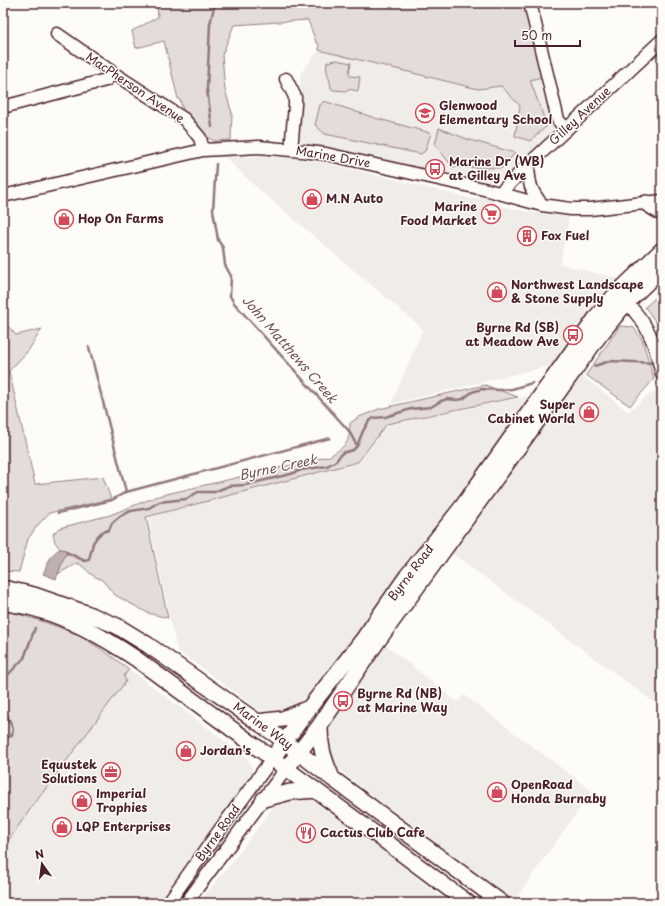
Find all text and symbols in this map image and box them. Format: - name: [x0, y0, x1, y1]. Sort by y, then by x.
- scale bar: [515, 22, 580, 48]
- text: 50 m: [521, 26, 552, 44]
- street label: MacPherson Avenue: [82, 47, 189, 127]
- street label: Gilley Avenue: [544, 81, 615, 149]
- place label: Glenwood Elementary School: [439, 96, 552, 128]
- school or university icon: Glenwood Elementary School: [414, 102, 436, 124]
- street label: Marine Drive: [294, 141, 372, 171]
- place label: Marine Dr (WB) at Gilley Ave: [449, 152, 544, 184]
- bus stop icon: Marine Dr (WB) at Gilley Ave: [424, 158, 446, 180]
- shop icon: M.N Auto: [301, 188, 323, 210]
- place label: M.N Auto: [326, 189, 383, 207]
- place label: Marine Food Market: [400, 197, 477, 229]
- supermarket icon: Marine Food Market: [480, 203, 502, 225]
- shop icon: Hop On Farms: [53, 208, 75, 230]
- place label: Hop On Farms: [78, 209, 164, 227]
- building icon: Fox Fuel: [516, 225, 538, 247]
- place label: Fox Fuel: [541, 226, 589, 244]
- place label: Northwest Landscape & Stone Supply: [511, 275, 644, 307]
- shop icon: Northwest Landscape & Stone Supply: [486, 281, 508, 303]
- water label: John Matthews Creek: [238, 291, 343, 408]
- place label: Byrne Rd (SB) at Meadow Ave: [465, 318, 559, 350]
- bus stop icon: Byrne Rd (SB) at Meadow Ave: [562, 324, 584, 346]
- place label: Super Cabinet World: [487, 395, 576, 427]
- shop icon: Super Cabinet World: [578, 401, 600, 423]
- water label: Byrne Creek: [237, 449, 320, 484]
- street label: Byrne Road: [383, 541, 437, 604]
- place label: Byrne Rd (NB) at Marine Way: [357, 684, 448, 716]
- bus stop icon: Byrne Rd (NB) at Marine Way: [332, 690, 354, 712]
- street label: Marine Way: [230, 697, 297, 753]
- shop icon: Jordan's: [175, 740, 197, 762]
- place label: Jordan's: [200, 741, 251, 759]
- place label: Equustek Solutions: [41, 755, 97, 787]
- office icon: Equustek Solutions: [100, 761, 122, 783]
- place label: OpenRoad Honda Burnaby: [511, 775, 606, 807]
- shop icon: OpenRoad Honda Burnaby: [486, 781, 508, 803]
- place label: Imperial Trophies: [96, 784, 147, 816]
- shop icon: Imperial Trophies: [71, 790, 93, 812]
- street label: Byrne Road: [190, 800, 244, 865]
- shop icon: LQP Enterprises: [51, 816, 73, 838]
- place label: LQP Enterprises: [76, 817, 171, 835]
- restaurant icon: Cactus Club Cafe: [295, 822, 317, 844]
- place label: Cactus Club Cafe: [320, 823, 425, 841]
- north arrow: [22, 844, 62, 884]
- text: N: [33, 844, 46, 863]

